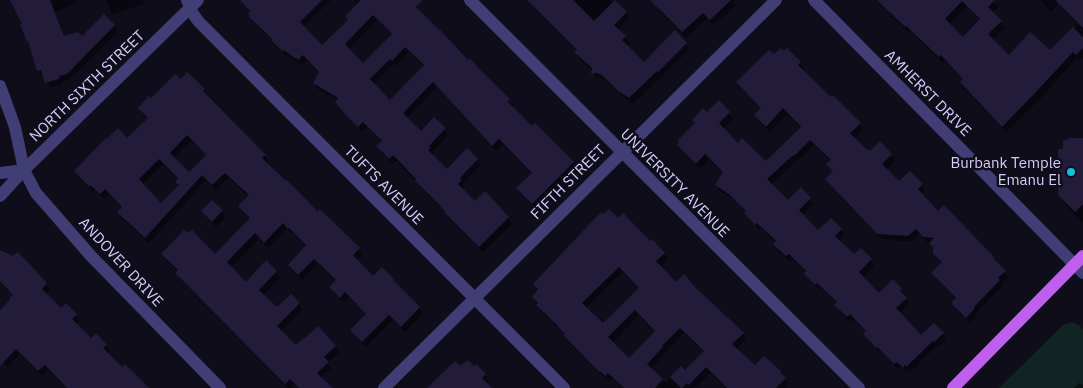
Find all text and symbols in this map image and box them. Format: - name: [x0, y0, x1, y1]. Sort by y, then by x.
- street label: NORTH SIXTH STREET: [25, 26, 148, 145]
- street label: AMHERST DRIVE: [881, 45, 976, 140]
- street label: UNIVERSITY AVENUE: [617, 124, 734, 241]
- street label: FIFTH STREET: [526, 140, 609, 223]
- street label: TUFTS AVENUE: [341, 141, 428, 228]
- place label: Burbank Temple Emanu El: [951, 153, 1061, 189]
- marker: Burbank Temple Emanu El: [1065, 166, 1077, 178]
- street label: ANDOVER DRIVE: [75, 213, 168, 310]

